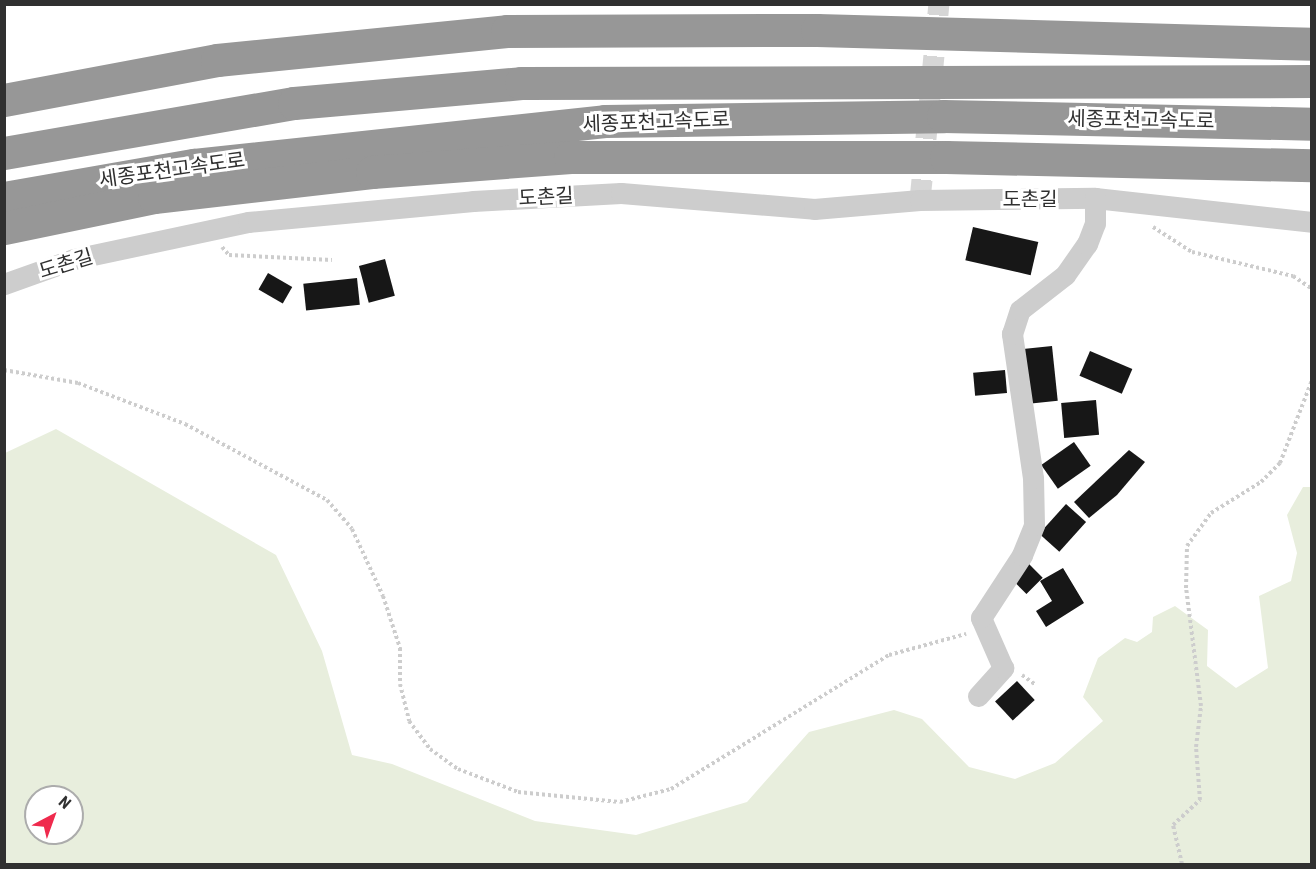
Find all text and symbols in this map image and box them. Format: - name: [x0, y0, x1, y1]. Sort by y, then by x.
- street label: 세종포천고속도로: [582, 107, 730, 137]
- street label: 세종포천고속도로: [1067, 107, 1215, 133]
- street label: 세종포천고속도로: [97, 148, 247, 192]
- street label: 도촌길: [518, 184, 574, 210]
- street label: 도촌길: [1002, 187, 1058, 211]
- street label: 도촌길: [36, 244, 96, 284]
- north arrow: [24, 785, 84, 845]
- text: N: [55, 792, 75, 813]

